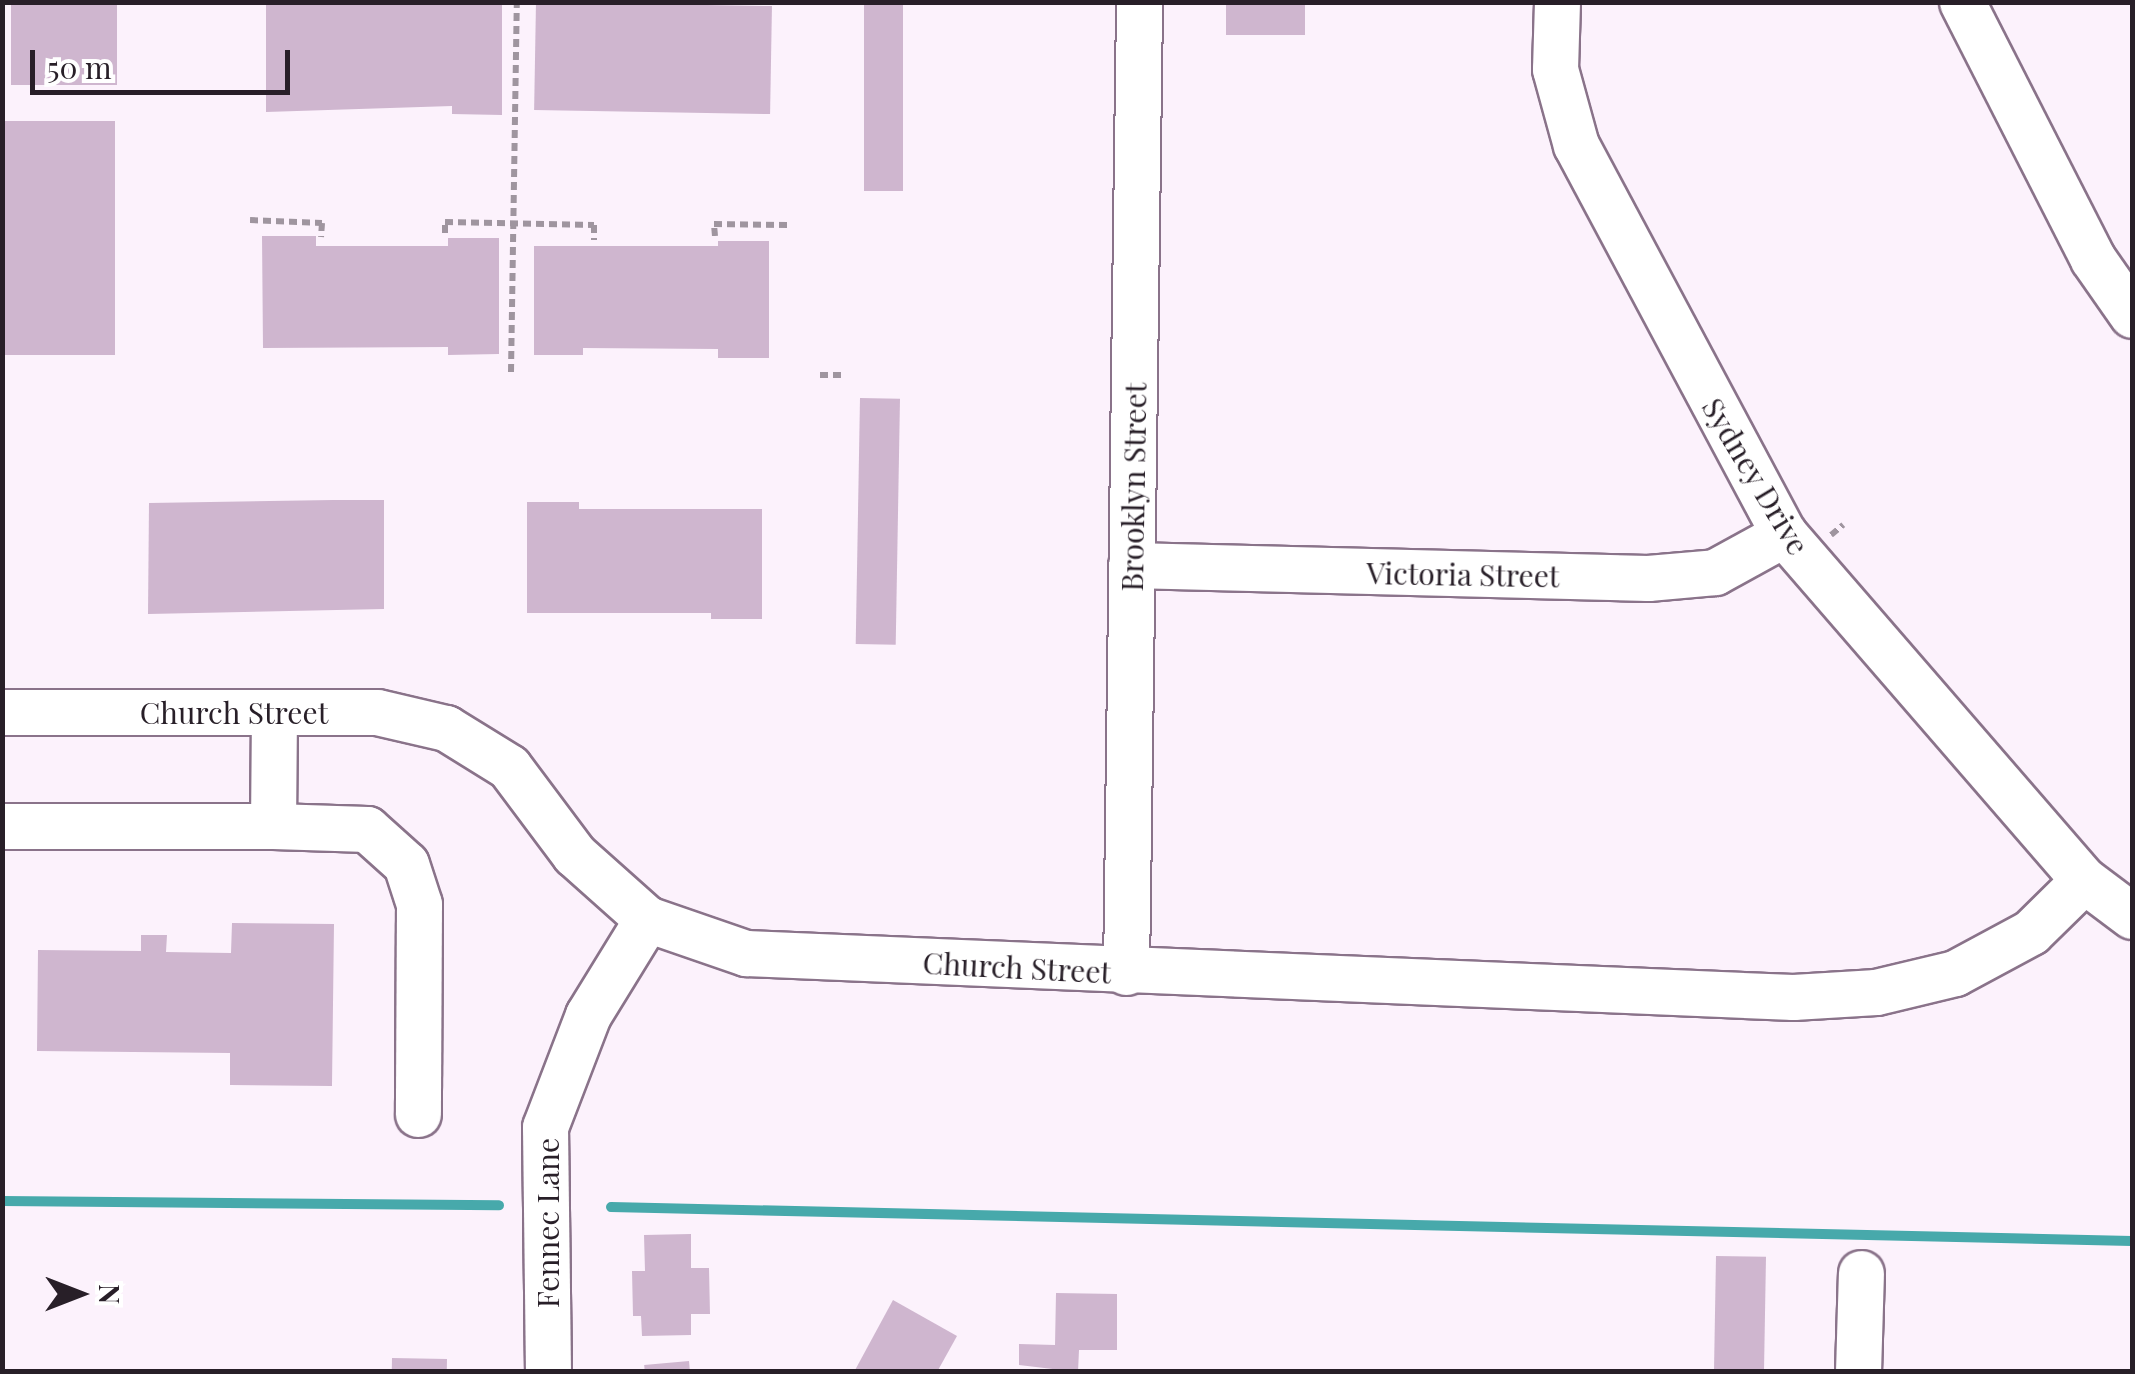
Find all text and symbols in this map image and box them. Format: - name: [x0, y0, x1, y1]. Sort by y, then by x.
- scale bar: [35, 30, 295, 92]
- text: 50 m: [47, 47, 112, 87]
- street label: Brooklyn Street: [1113, 382, 1153, 592]
- street label: Sydney Drive: [1695, 391, 1817, 561]
- street label: Victoria Street: [1366, 554, 1560, 594]
- street label: Church Street: [140, 694, 328, 730]
- street label: Church Street: [922, 944, 1112, 990]
- street label: Fennec Lane: [529, 1138, 565, 1308]
- north arrow: [30, 1244, 130, 1344]
- text: N: [92, 1284, 129, 1304]

